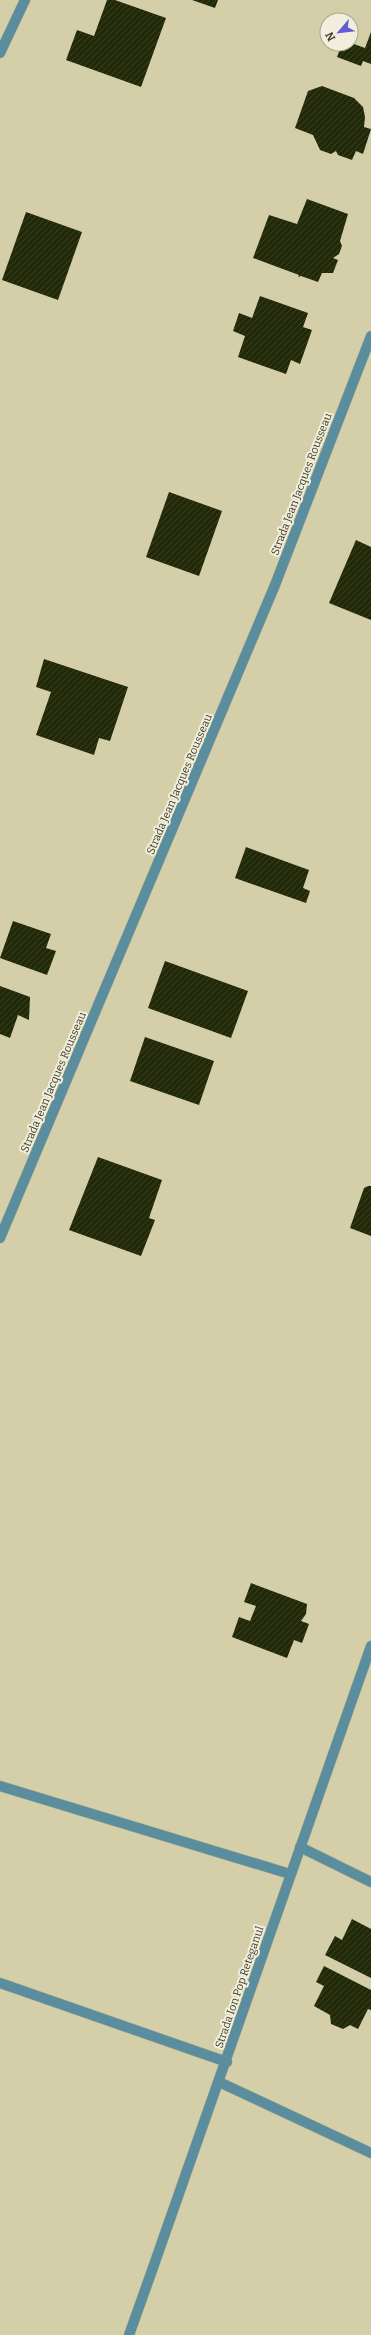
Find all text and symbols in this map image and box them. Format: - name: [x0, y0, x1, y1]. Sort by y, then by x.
- north arrow: [319, 12, 359, 52]
- text: N: [323, 29, 338, 43]
- street label: Strada Jean Jacques Rousseau: [268, 411, 335, 557]
- street label: Strada Jean Jacques Rousseau: [144, 712, 215, 856]
- street label: Strada Jean Jacques Rousseau: [18, 1010, 89, 1154]
- street label: Strada Ion Pop Reteganul: [212, 1925, 266, 2050]

